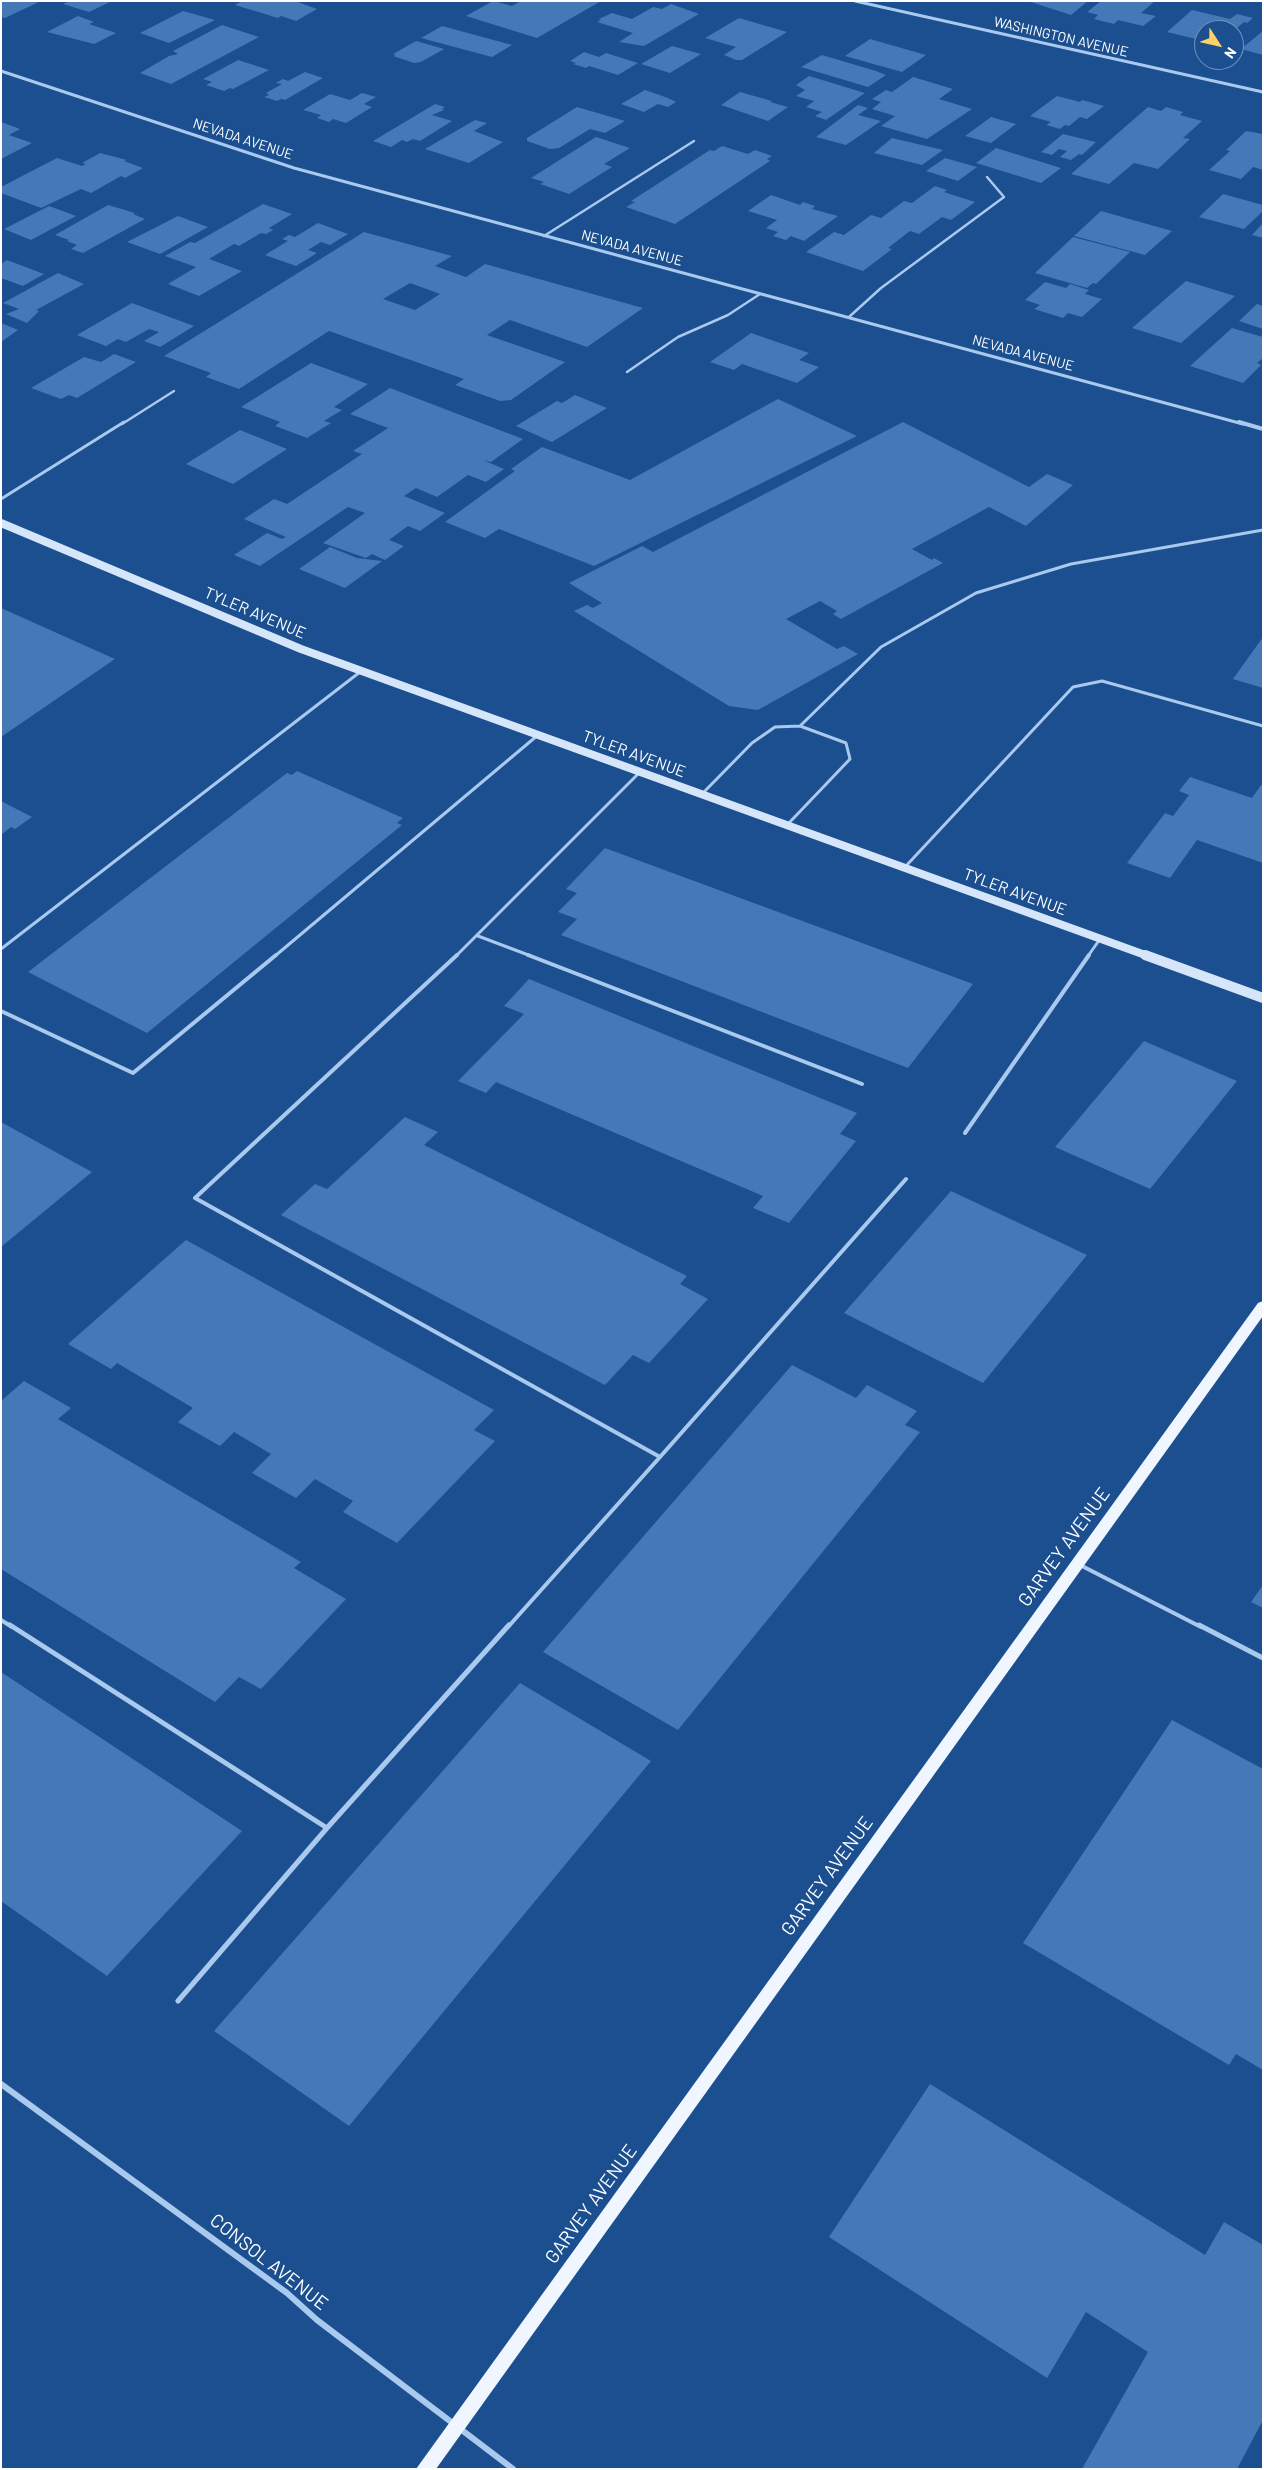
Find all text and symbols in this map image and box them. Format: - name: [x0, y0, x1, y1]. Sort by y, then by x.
- street label: WASHINGTON AVENUE: [992, 13, 1130, 61]
- north arrow: [1194, 20, 1244, 70]
- text: N: [1221, 45, 1241, 62]
- street label: NEVADA AVENUE: [191, 115, 295, 163]
- street label: NEVADA AVENUE: [579, 226, 685, 270]
- street label: NEVADA AVENUE: [970, 331, 1076, 375]
- street label: TYLER AVENUE: [201, 583, 309, 643]
- street label: TYLER AVENUE: [580, 726, 688, 782]
- street label: TYLER AVENUE: [961, 864, 1069, 920]
- street label: GARVEY AVENUE: [1013, 1483, 1115, 1611]
- street label: GARVEY AVENUE: [776, 1812, 878, 1940]
- street label: GARVEY AVENUE: [540, 2140, 642, 2268]
- street label: CONSOL AVENUE: [205, 2209, 333, 2315]

